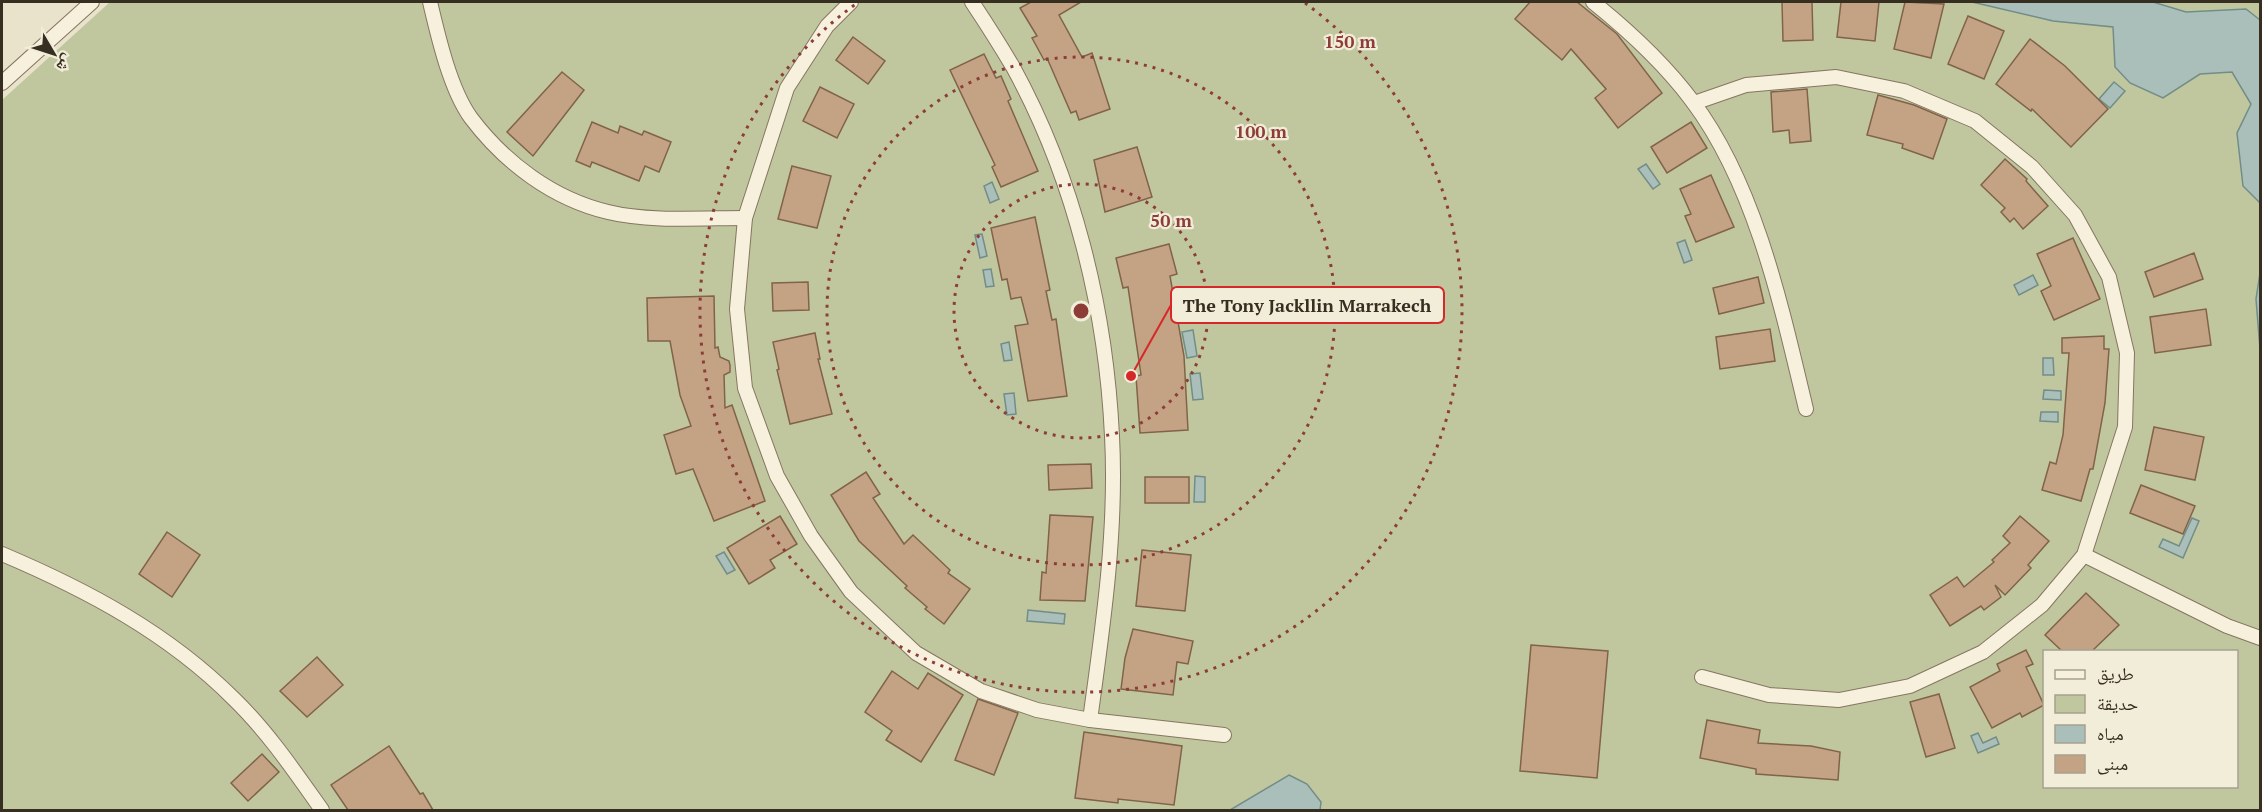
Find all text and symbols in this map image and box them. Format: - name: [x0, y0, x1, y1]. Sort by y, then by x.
- north arrow: [24, 24, 84, 84]
- text: 150 m: [1324, 29, 1376, 53]
- text: ش: [52, 50, 80, 77]
- text: 100 m: [1235, 119, 1287, 143]
- text: 50 m: [1150, 208, 1192, 232]
- callout: The Tony Jackllin Marrakech: [1171, 287, 1444, 323]
- text: The Tony Jackllin Marrakech: [1183, 293, 1432, 317]
- centre of rings: [1071, 301, 1091, 321]
- legend: [2043, 650, 2238, 788]
- text: طريق: [2097, 661, 2134, 685]
- text: حديقة: [2097, 691, 2138, 715]
- text: مياه: [2097, 721, 2124, 745]
- text: مبنى: [2097, 751, 2128, 775]

